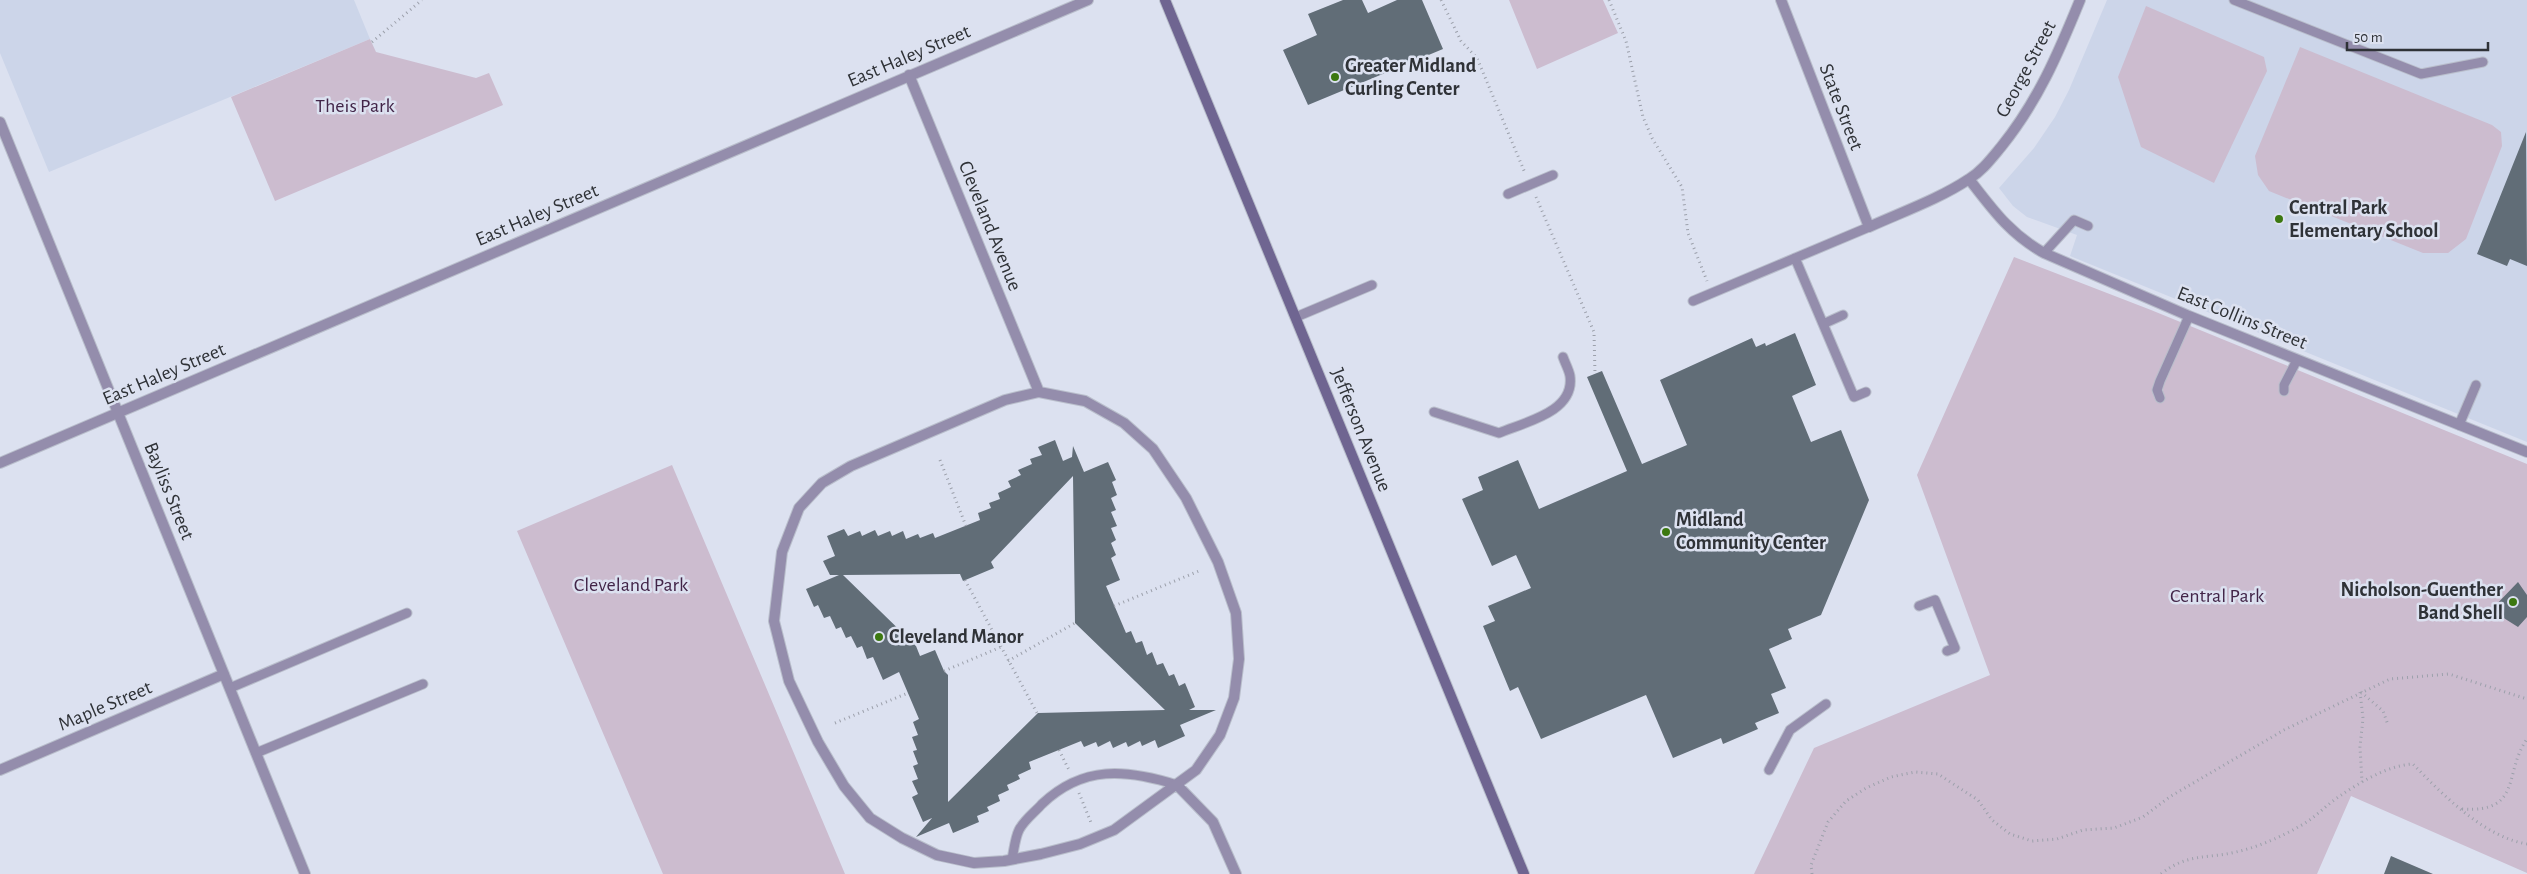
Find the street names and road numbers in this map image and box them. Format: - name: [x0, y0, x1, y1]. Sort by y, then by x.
- street label: George Street: [1992, 17, 2060, 121]
- street label: East Haley Street: [845, 21, 974, 91]
- street label: State Street: [1815, 61, 1867, 154]
- street label: Cleveland Avenue: [955, 158, 1025, 294]
- street label: East Haley Street: [473, 180, 602, 250]
- street label: East Collins Street: [2174, 283, 2310, 353]
- street label: East Haley Street: [100, 339, 229, 409]
- street label: Jefferson Avenue: [1327, 365, 1395, 495]
- street label: Bayliss Street: [140, 439, 198, 543]
- street label: Maple Street: [55, 677, 155, 735]

